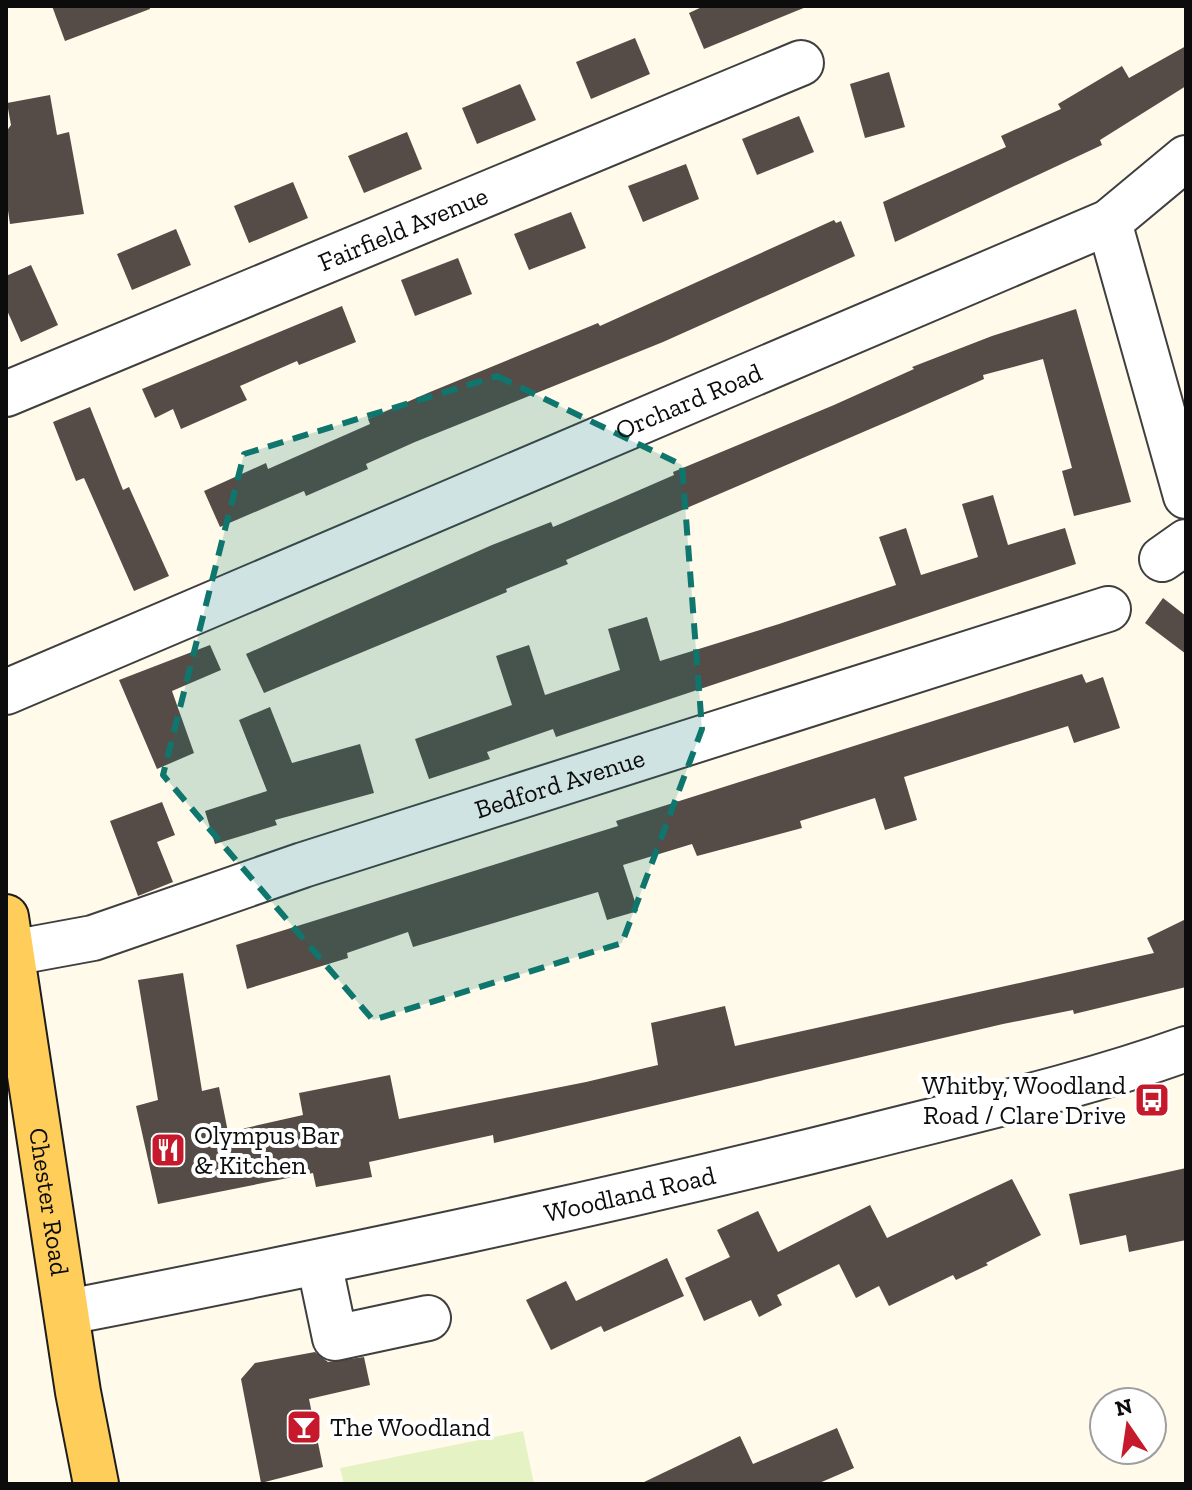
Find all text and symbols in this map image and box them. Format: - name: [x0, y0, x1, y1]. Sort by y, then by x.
- street label: Fairfield Avenue: [313, 179, 493, 278]
- street label: Orchard Road: [611, 356, 767, 446]
- street label: Bedford Avenue: [471, 741, 648, 825]
- place label: Whitby, Woodland Road / Clare Drive: [922, 1069, 1126, 1131]
- bus stop icon: Whitby, Woodland Road / Clare Drive: [1133, 1081, 1171, 1119]
- place label: Olympus Bar & Kitchen: [194, 1119, 340, 1181]
- street label: Chester Road: [22, 1126, 76, 1278]
- restaurant icon: Olympus Bar & Kitchen: [149, 1131, 187, 1169]
- street label: Woodland Road: [541, 1159, 718, 1229]
- north arrow: [1088, 1386, 1168, 1466]
- text: N: [1112, 1392, 1135, 1422]
- bar icon: The Woodland: [285, 1408, 323, 1446]
- place label: The Woodland: [330, 1411, 491, 1443]

